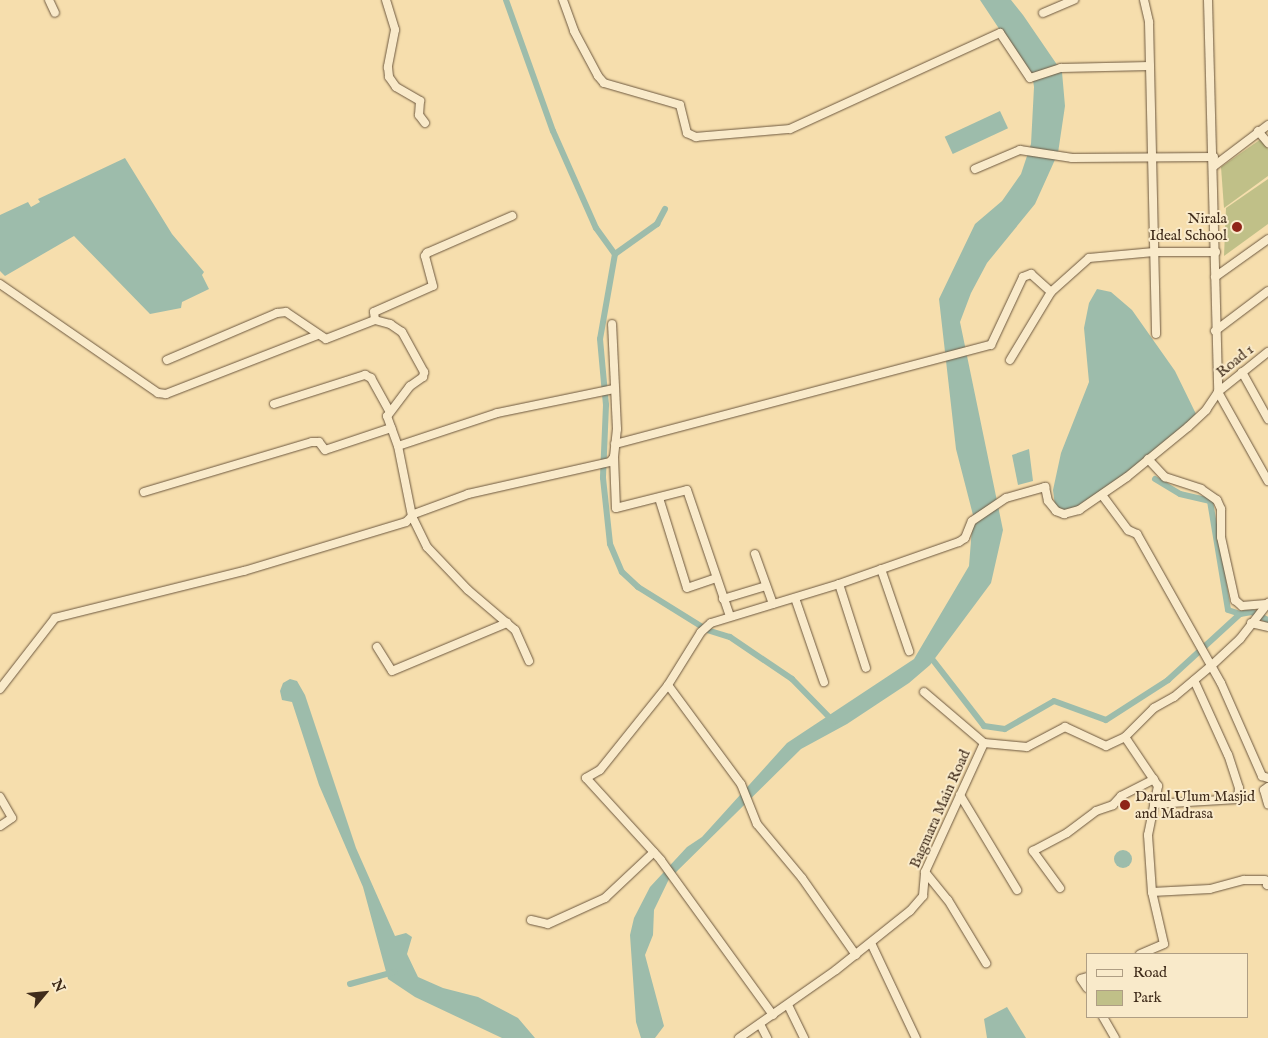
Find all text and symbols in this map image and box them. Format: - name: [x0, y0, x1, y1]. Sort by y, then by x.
- place label: Nirala Ideal School: [1150, 209, 1227, 244]
- marker: Nirala Ideal School: [1231, 221, 1243, 233]
- street label: Road 1: [1213, 341, 1257, 381]
- street label: Bagmara Main Road: [906, 747, 974, 871]
- place label: Darul Ulum Masjid and Madrasa: [1135, 787, 1255, 822]
- marker: Darul Ulum Masjid and Madrasa: [1119, 799, 1131, 811]
- legend: [1086, 953, 1248, 1018]
- text: Road: [1133, 963, 1167, 982]
- north arrow: [20, 968, 70, 1018]
- text: N: [47, 976, 69, 996]
- text: Park: [1133, 988, 1162, 1007]

